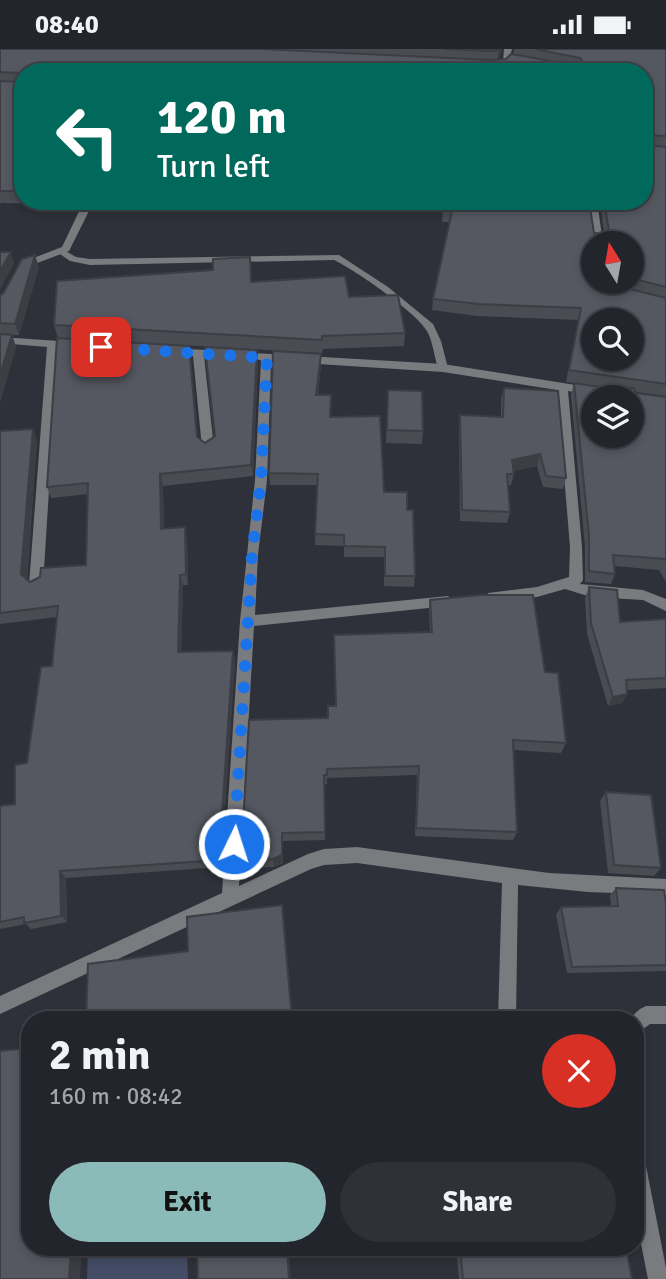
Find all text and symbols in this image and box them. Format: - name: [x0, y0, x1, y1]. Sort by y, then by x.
- text: 08:40: [35, 9, 99, 41]
- text: 120 m: [157, 87, 287, 147]
- icon: left: [42, 91, 133, 182]
- text: Turn left: [157, 147, 270, 186]
- north arrow: [581, 231, 644, 294]
- map controls: [581, 231, 644, 448]
- button: search: [581, 308, 644, 371]
- pin: [71, 317, 131, 377]
- icon: arrive: [82, 328, 120, 366]
- button: layers: [581, 385, 644, 448]
- position arrow: [197, 807, 271, 881]
- text: 2 min: [49, 1030, 150, 1081]
- button: close: [542, 1034, 616, 1108]
- text: 160 m · 08:42: [49, 1082, 183, 1111]
- button: Exit: [49, 1162, 326, 1242]
- button: Share: [340, 1162, 616, 1242]

